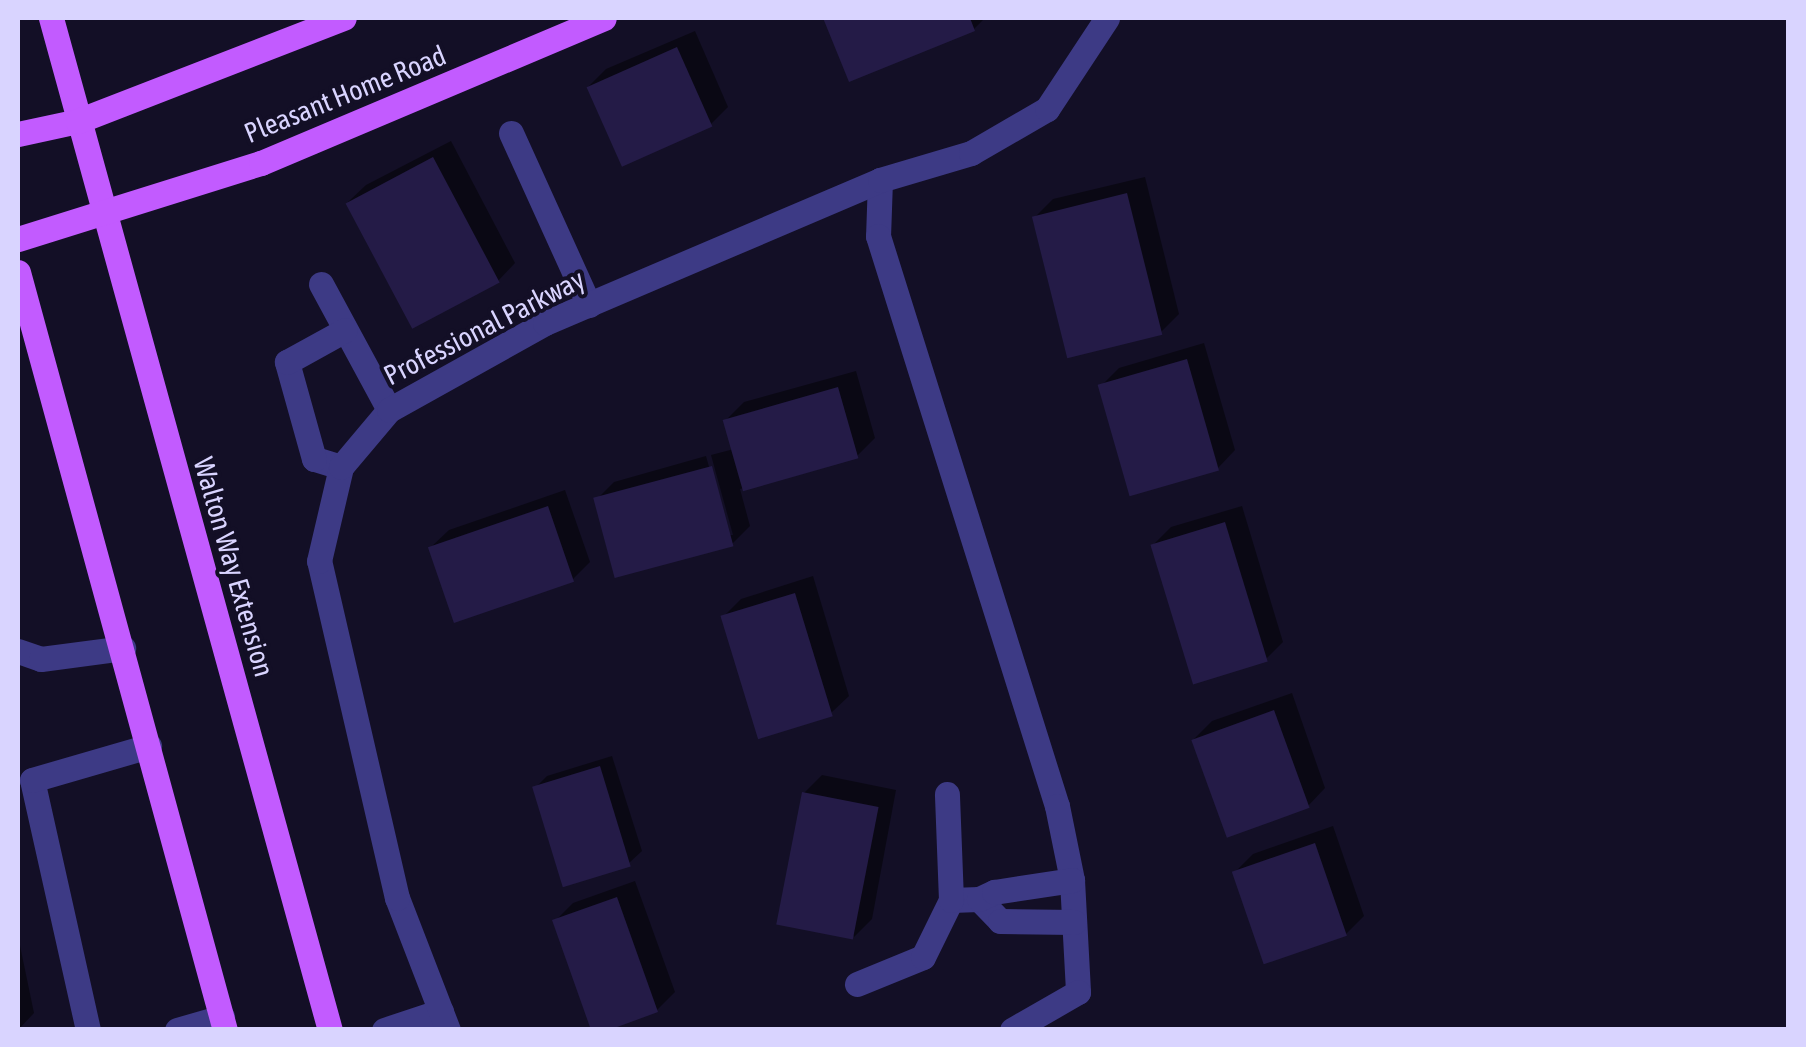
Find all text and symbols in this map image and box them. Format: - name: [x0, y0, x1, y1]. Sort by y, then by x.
- street label: Pleasant Home Road: [239, 38, 451, 150]
- street label: Professional Parkway: [378, 262, 590, 392]
- street label: Walton Way Extension: [187, 454, 281, 680]

